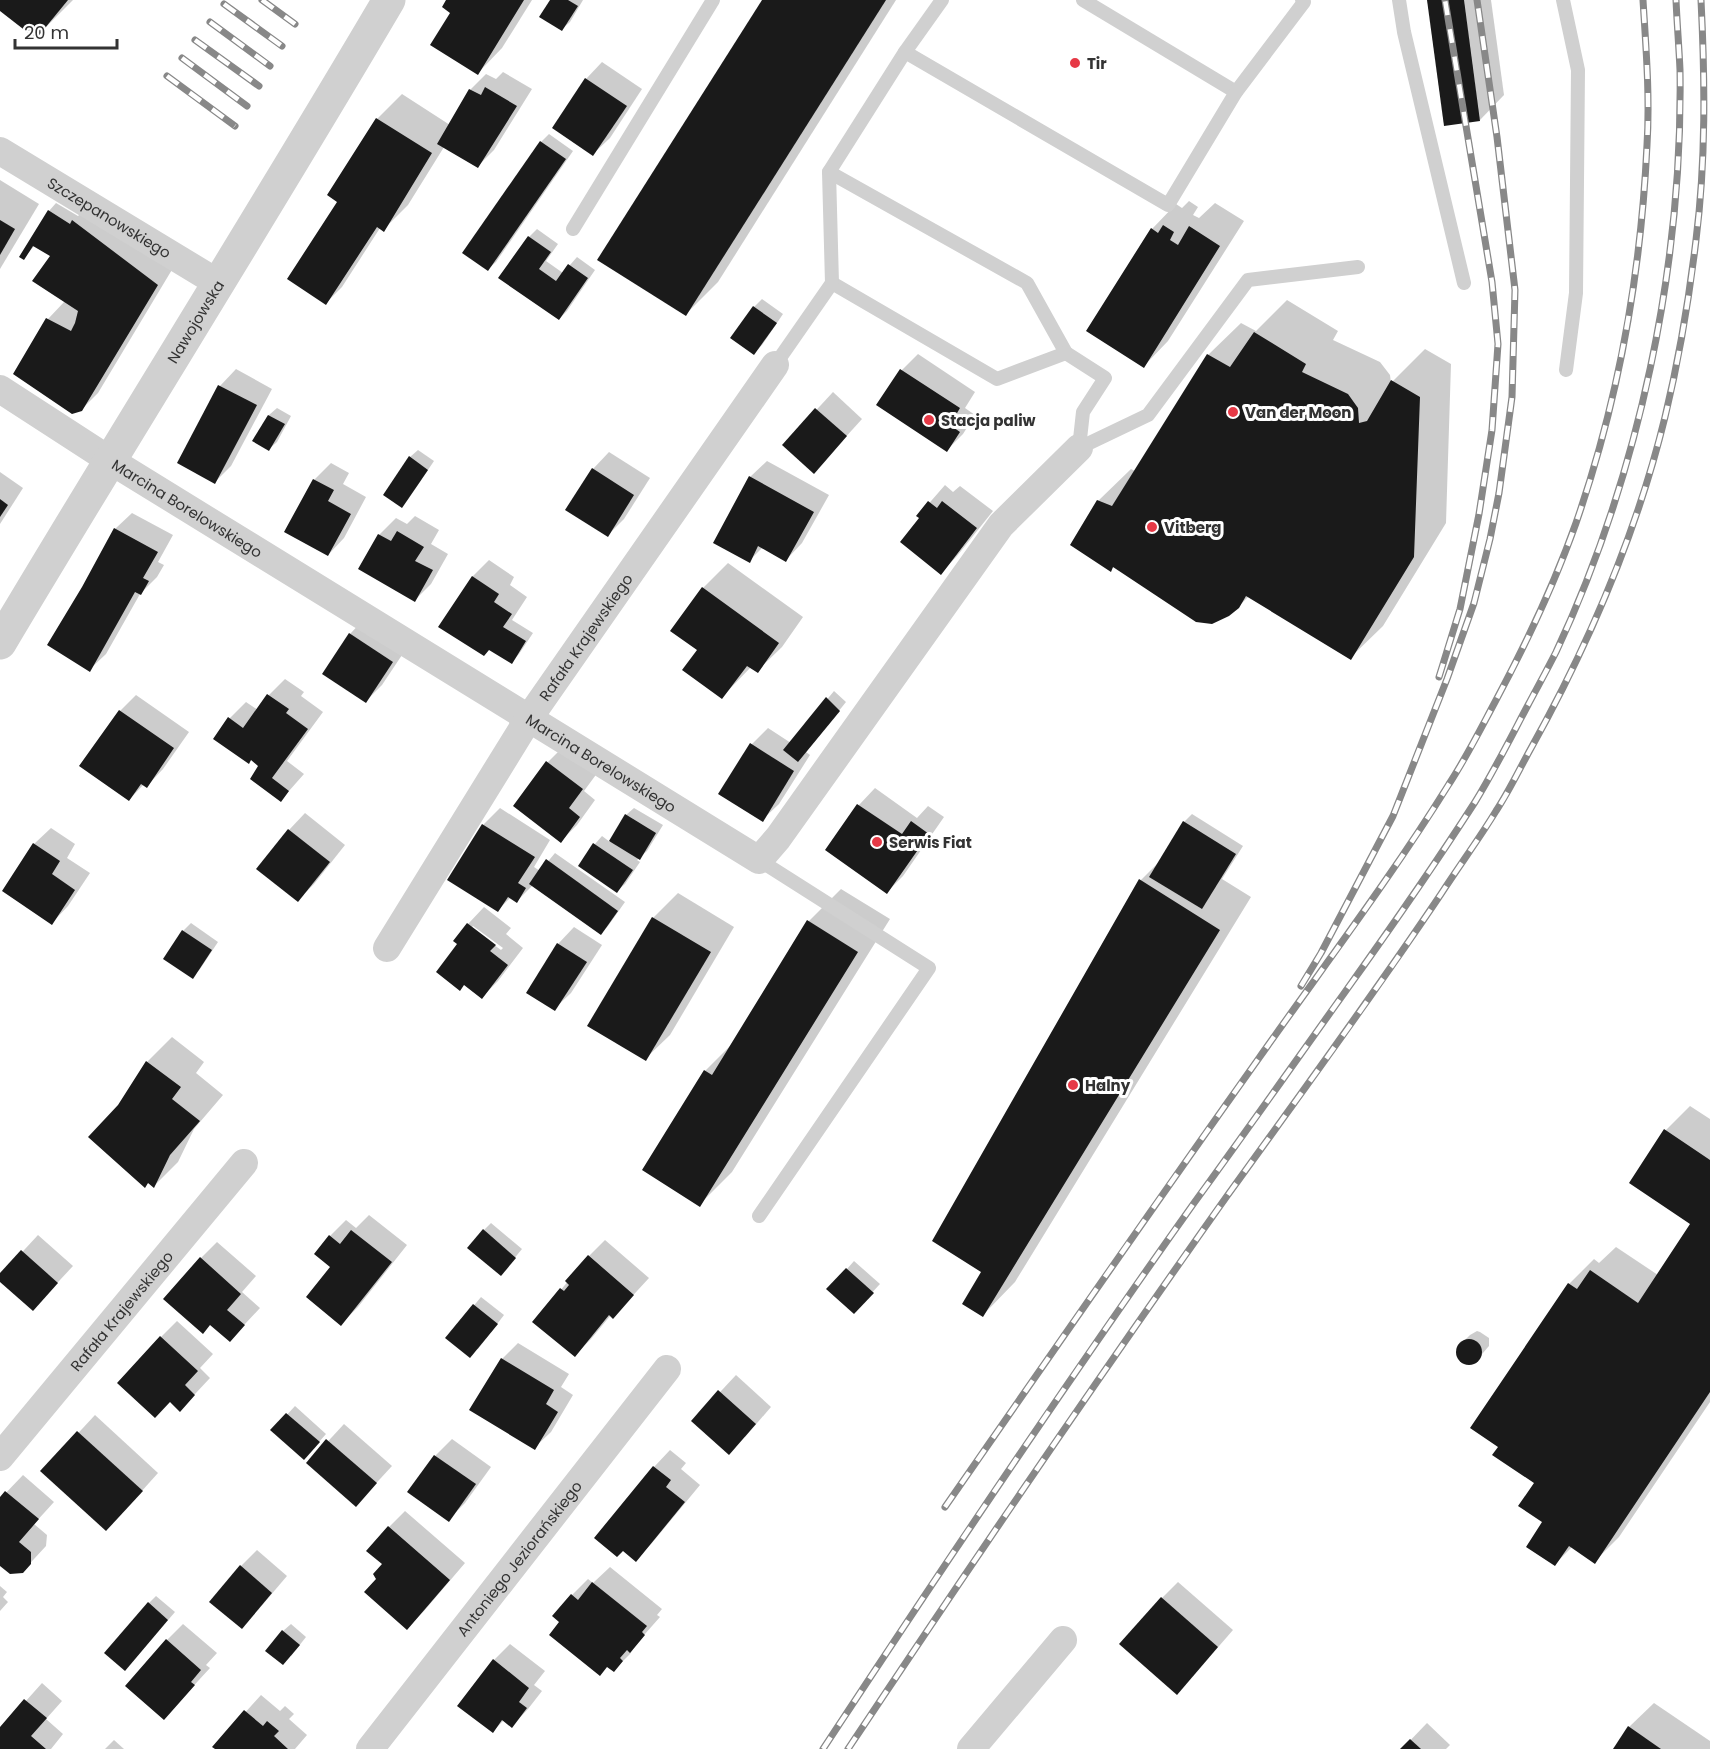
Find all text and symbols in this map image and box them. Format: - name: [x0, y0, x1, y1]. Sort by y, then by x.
- scale bar: [15, 12, 117, 50]
- text: 20 m: [24, 20, 69, 45]
- place label: Tir: [1087, 53, 1107, 74]
- marker: Tir: [1068, 56, 1082, 70]
- street label: Szczepanowskiego: [44, 172, 175, 263]
- street label: Nawojowska: [162, 276, 229, 367]
- place label: Van der Moon: [1245, 402, 1351, 423]
- marker: Van der Moon: [1226, 405, 1240, 419]
- place label: Stacja paliw: [941, 410, 1036, 431]
- marker: Stacja paliw: [922, 413, 936, 427]
- street label: Marcina Borelowskiego: [108, 454, 267, 562]
- place label: Vitberg: [1164, 517, 1222, 538]
- marker: Vitberg: [1145, 520, 1159, 534]
- street label: Rafała Krajewskiego: [534, 569, 637, 705]
- street label: Marcina Borelowskiego: [522, 709, 680, 817]
- place label: Serwis Fiat: [889, 832, 972, 853]
- marker: Serwis Fiat: [870, 835, 884, 849]
- place label: Halny: [1085, 1075, 1131, 1096]
- marker: Halny: [1066, 1078, 1080, 1092]
- street label: Rafała Krajewskiego: [65, 1246, 178, 1375]
- street label: Antoniego Jeziorańskiego: [452, 1476, 587, 1641]

